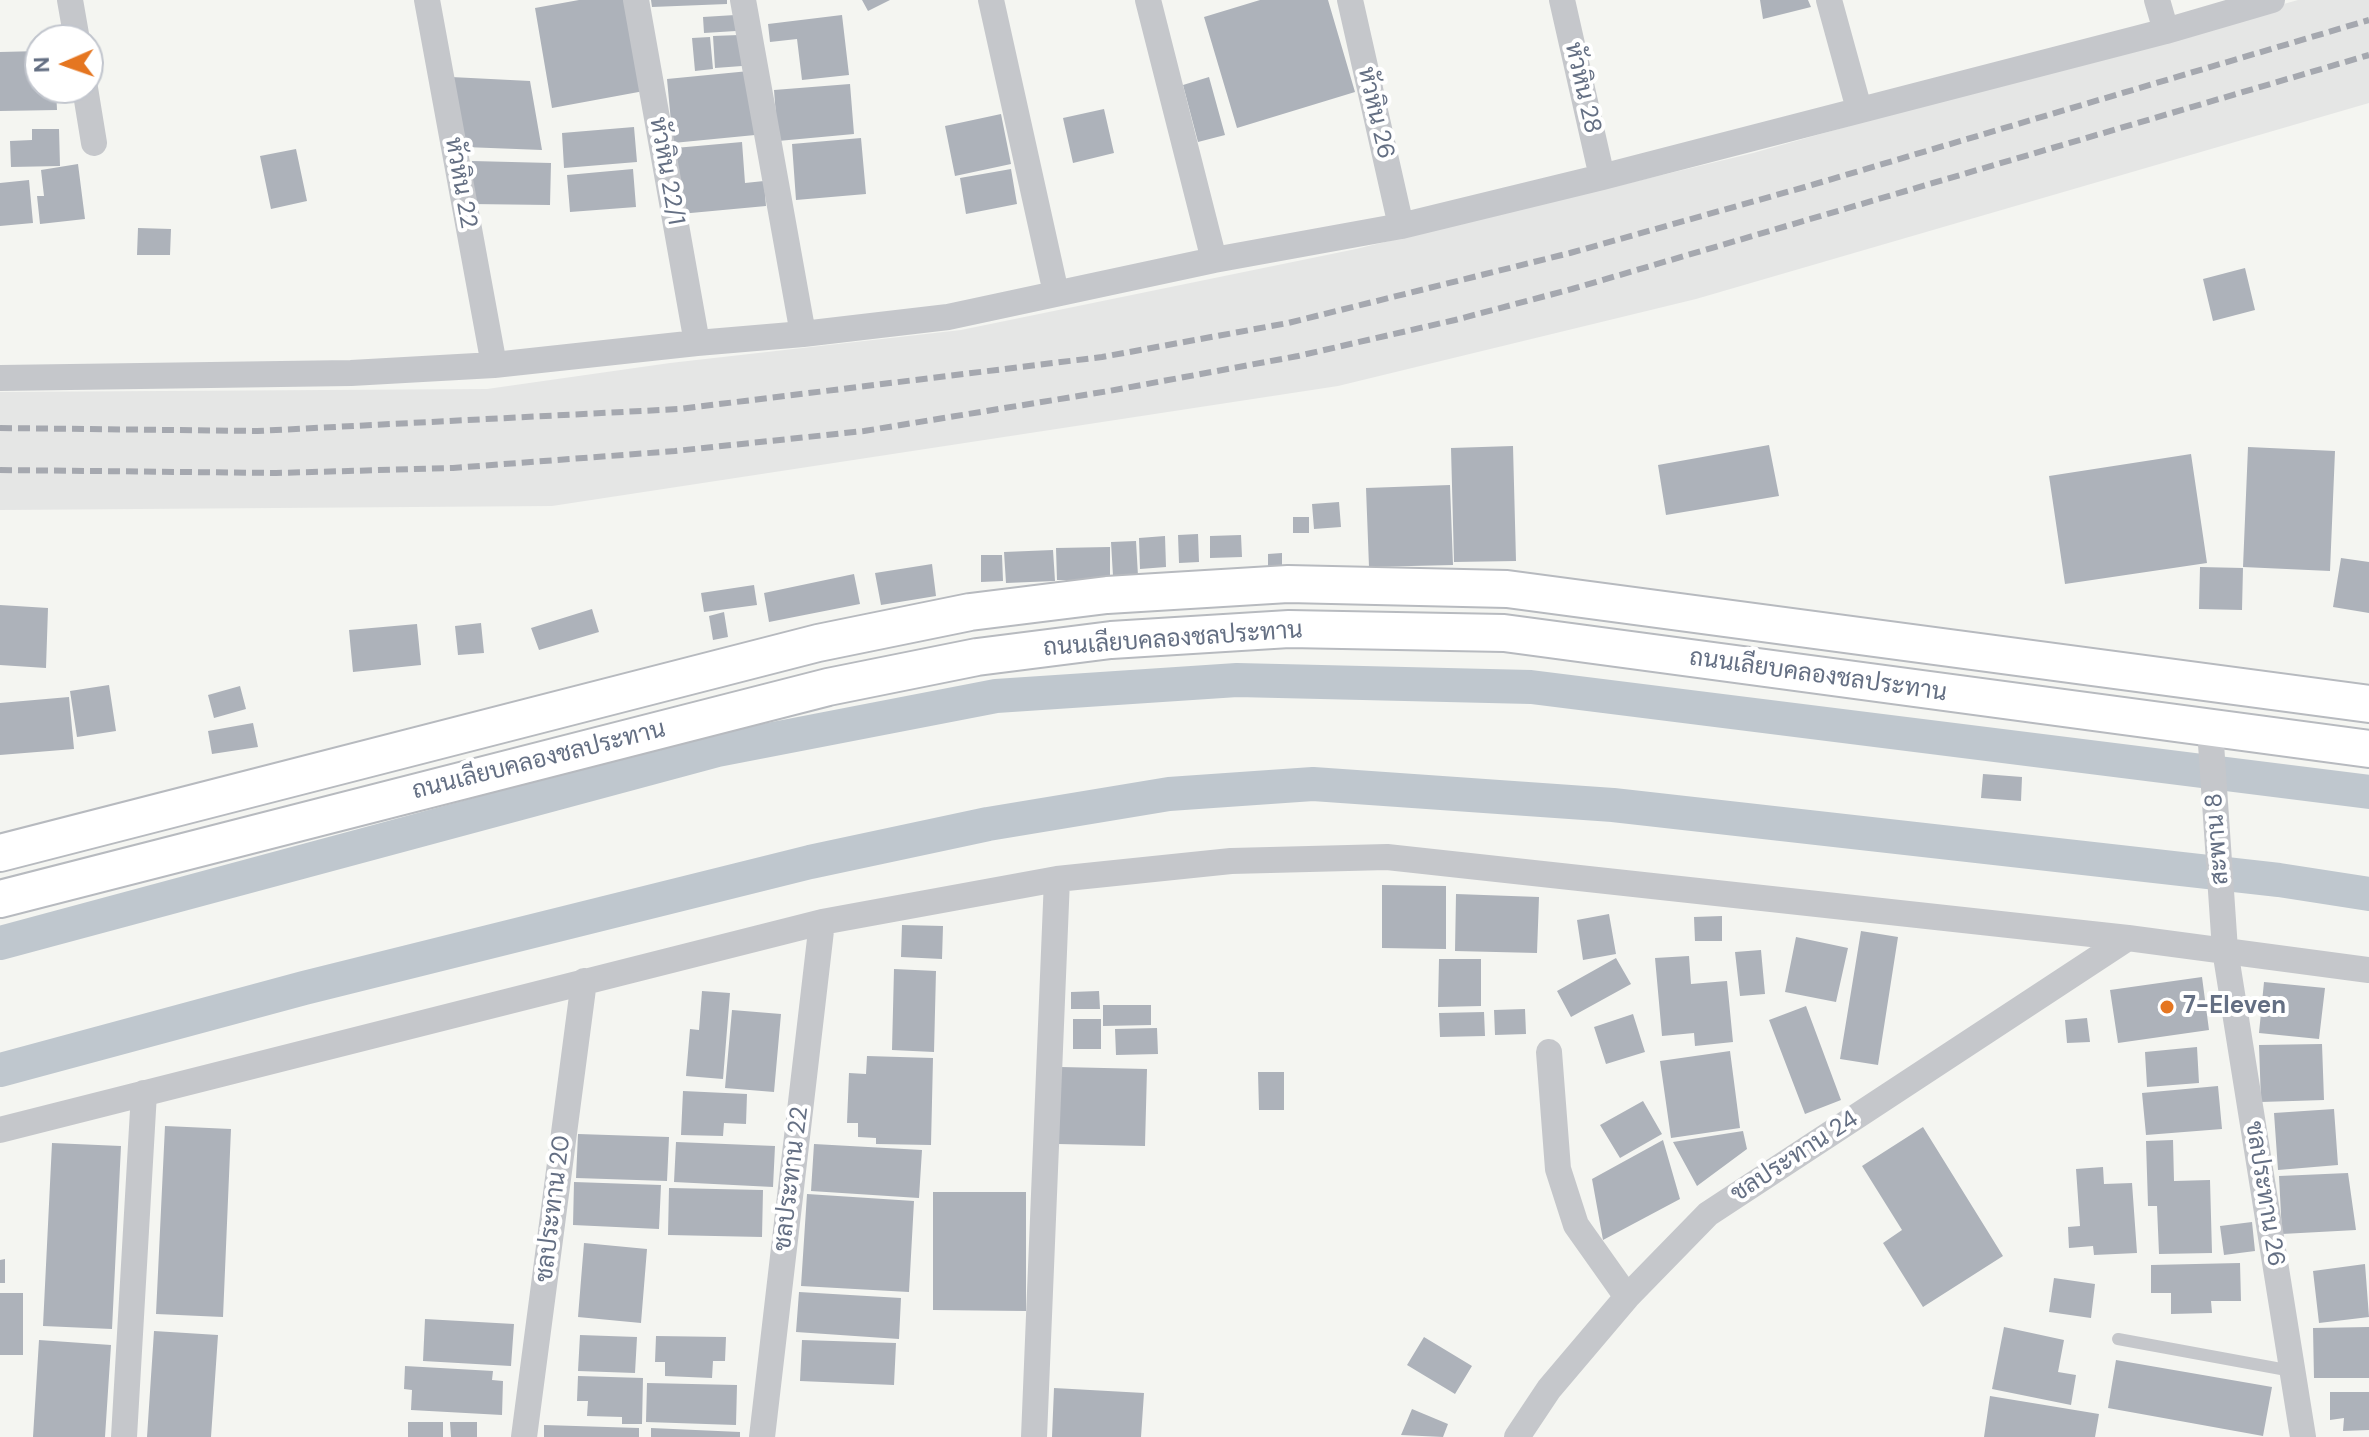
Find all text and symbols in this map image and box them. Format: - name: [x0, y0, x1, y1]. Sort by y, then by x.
- north arrow: [24, 24, 104, 104]
- street label: หัวหิน 28: [1558, 40, 1606, 136]
- text: N: [27, 56, 56, 73]
- street label: หัวหิน 26: [1350, 64, 1400, 162]
- street label: หัวหิน 22/1: [642, 115, 690, 227]
- street label: หัวหิน 22: [438, 135, 482, 231]
- street label: ถนนเลียบคลองชลประทาน: [1042, 617, 1304, 663]
- street label: ถนนเลียบคลองชลประทาน: [1687, 644, 1949, 708]
- street label: ถนนเลียบคลองชลประทาน: [409, 716, 669, 806]
- street label: สะพาน 8: [2200, 792, 2236, 886]
- place label: 7-Eleven: [2183, 993, 2286, 1021]
- marker: 7-Eleven: [2158, 998, 2176, 1016]
- street label: ชลประทาน 22: [769, 1105, 815, 1253]
- street label: ชลประทาน 24: [1726, 1105, 1864, 1209]
- street label: ชลประทาน 26: [2238, 1119, 2290, 1269]
- street label: ชลประทาน 20: [531, 1134, 577, 1284]

